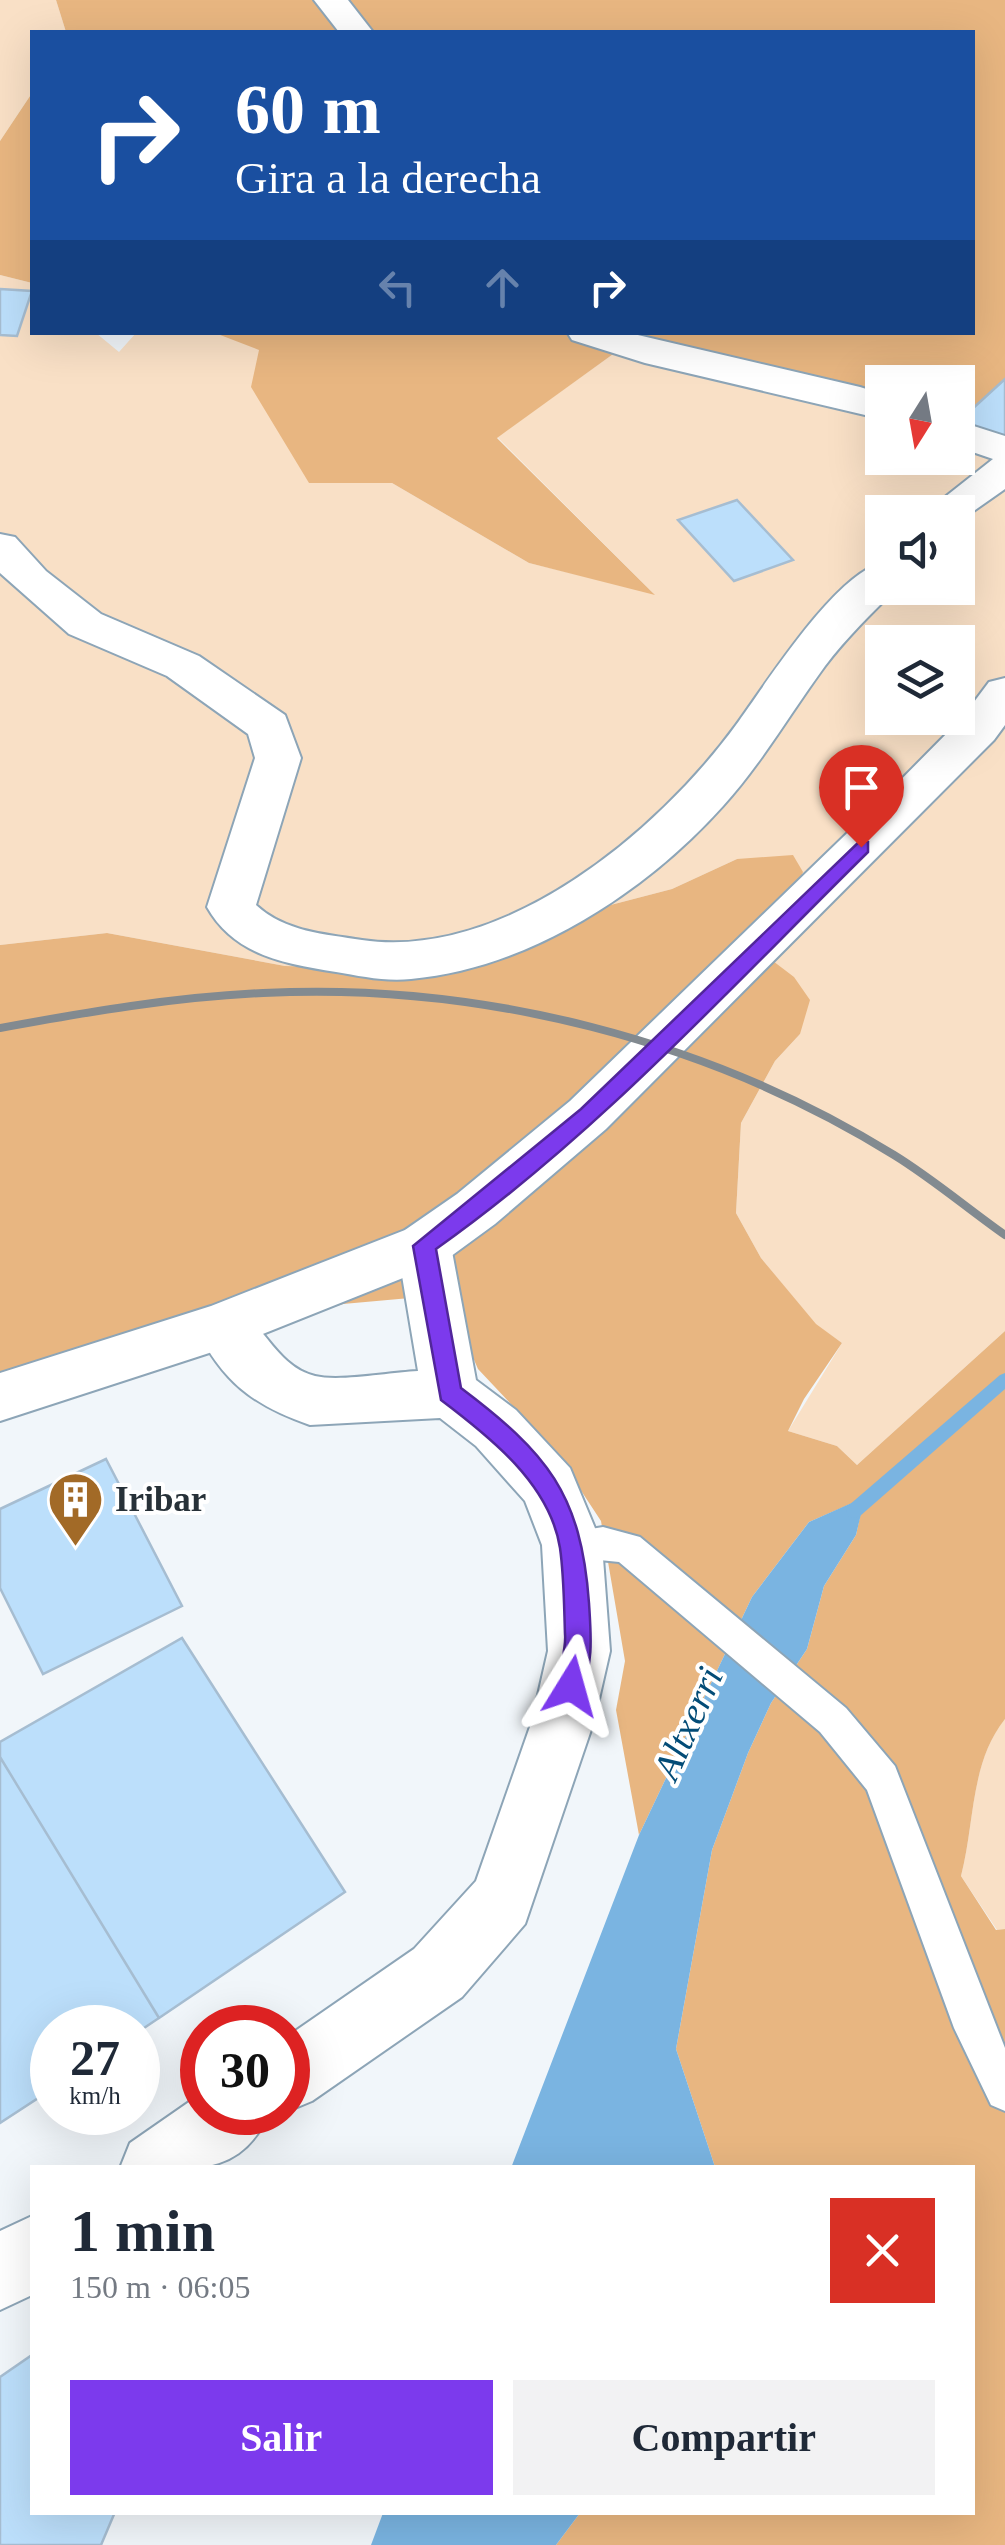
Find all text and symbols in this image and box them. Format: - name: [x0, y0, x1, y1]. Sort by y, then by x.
- icon: right: [70, 70, 200, 200]
- text: 60 m: [235, 71, 381, 148]
- text: Gira a la derecha: [235, 153, 541, 203]
- icon: left: [370, 260, 425, 315]
- icon: ahead: [475, 260, 530, 315]
- icon: right: [580, 260, 635, 315]
- north arrow: [865, 365, 975, 475]
- map controls: [865, 365, 975, 735]
- button: sound: [865, 495, 975, 605]
- button: layers: [865, 625, 975, 735]
- pin: [819, 745, 904, 848]
- icon: arrive: [834, 760, 889, 815]
- building icon: Iribar: [46, 1469, 106, 1548]
- place label: Iribar: [115, 1480, 206, 1519]
- position arrow: [519, 1634, 623, 1738]
- water label: Altxerri: [644, 1660, 731, 1788]
- speed limit sign: 30: [180, 2005, 310, 2135]
- text: 27: [70, 2030, 120, 2086]
- text: km/h: [69, 2082, 121, 2109]
- text: 1 min: [70, 2198, 215, 2264]
- button: close: [830, 2198, 935, 2303]
- text: 150 m · 06:05: [70, 2269, 250, 2305]
- button: Salir: [70, 2380, 493, 2495]
- button: Compartir: [513, 2380, 935, 2495]

